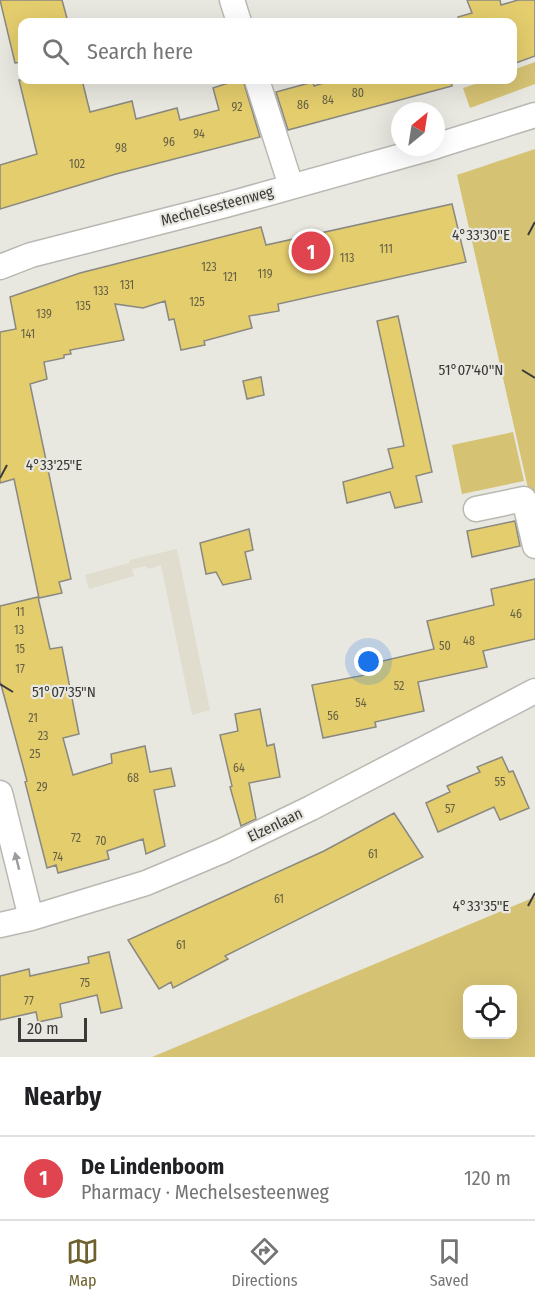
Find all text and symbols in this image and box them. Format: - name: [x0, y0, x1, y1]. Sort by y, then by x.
- search box: [18, 18, 517, 84]
- icon: search: [39, 35, 72, 68]
- text: Search here: [87, 38, 193, 65]
- house number: 80: [352, 86, 364, 100]
- house number: 84: [322, 93, 334, 107]
- house number: 86: [297, 98, 309, 112]
- house number: 92: [232, 100, 242, 114]
- north arrow: [391, 102, 445, 156]
- house number: 94: [193, 127, 205, 141]
- house number: 96: [163, 135, 175, 149]
- house number: 98: [115, 141, 127, 155]
- house number: 102: [69, 157, 85, 171]
- street label: Mechelsesteenweg: [159, 182, 275, 230]
- text: 4°33'30"E: [452, 226, 510, 244]
- pin: 1: [292, 228, 330, 274]
- house number: 111: [379, 242, 393, 256]
- house number: 113: [340, 251, 354, 265]
- house number: 123: [201, 260, 217, 274]
- house number: 119: [257, 267, 273, 281]
- house number: 121: [223, 270, 237, 284]
- house number: 131: [120, 278, 134, 292]
- house number: 133: [93, 284, 109, 298]
- house number: 125: [189, 295, 205, 309]
- house number: 135: [75, 299, 91, 313]
- house number: 139: [36, 307, 52, 321]
- house number: 141: [21, 327, 35, 341]
- text: 51°07'40"N: [439, 361, 503, 379]
- text: 4°33'25"E: [26, 456, 82, 474]
- house number: 11: [15, 605, 25, 619]
- house number: 46: [510, 607, 522, 621]
- house number: 13: [14, 623, 24, 637]
- house number: 48: [463, 634, 475, 648]
- house number: 50: [439, 639, 451, 653]
- house number: 15: [15, 642, 26, 656]
- your location: [354, 647, 383, 676]
- house number: 17: [15, 662, 25, 676]
- house number: 52: [394, 679, 404, 693]
- text: 51°07'35"N: [32, 683, 96, 701]
- house number: 54: [355, 696, 367, 710]
- house number: 56: [327, 709, 339, 723]
- house number: 21: [28, 711, 38, 725]
- house number: 23: [38, 729, 48, 743]
- house number: 25: [30, 747, 41, 761]
- house number: 64: [233, 761, 245, 775]
- house number: 68: [127, 771, 139, 785]
- house number: 55: [495, 775, 506, 789]
- house number: 29: [36, 780, 48, 794]
- house number: 57: [445, 802, 455, 816]
- street label: Elzenlaan: [245, 804, 305, 846]
- house number: 72: [71, 831, 81, 845]
- house number: 70: [96, 834, 106, 848]
- house number: 61: [368, 847, 378, 861]
- house number: 74: [53, 850, 63, 864]
- one-way arrow: [11, 852, 21, 870]
- house number: 61: [274, 892, 284, 906]
- text: 4°33'35"E: [453, 897, 509, 915]
- house number: 61: [176, 938, 186, 952]
- house number: 75: [80, 976, 91, 990]
- map controls: [463, 985, 517, 1039]
- button: locate: [463, 985, 517, 1039]
- house number: 77: [24, 994, 34, 1008]
- scale bar: [18, 1015, 87, 1042]
- text: 20 m: [27, 1019, 58, 1038]
- text: Nearby: [24, 1081, 101, 1112]
- text: De Lindenboom: [81, 1153, 224, 1180]
- text: 1: [39, 1166, 48, 1190]
- text: 120 m: [464, 1166, 511, 1190]
- text: Pharmacy · Mechelsesteenweg: [81, 1180, 329, 1204]
- tab: Map: [66, 1235, 99, 1290]
- tab: Directions: [231, 1235, 298, 1290]
- tab: Saved: [430, 1235, 469, 1290]

